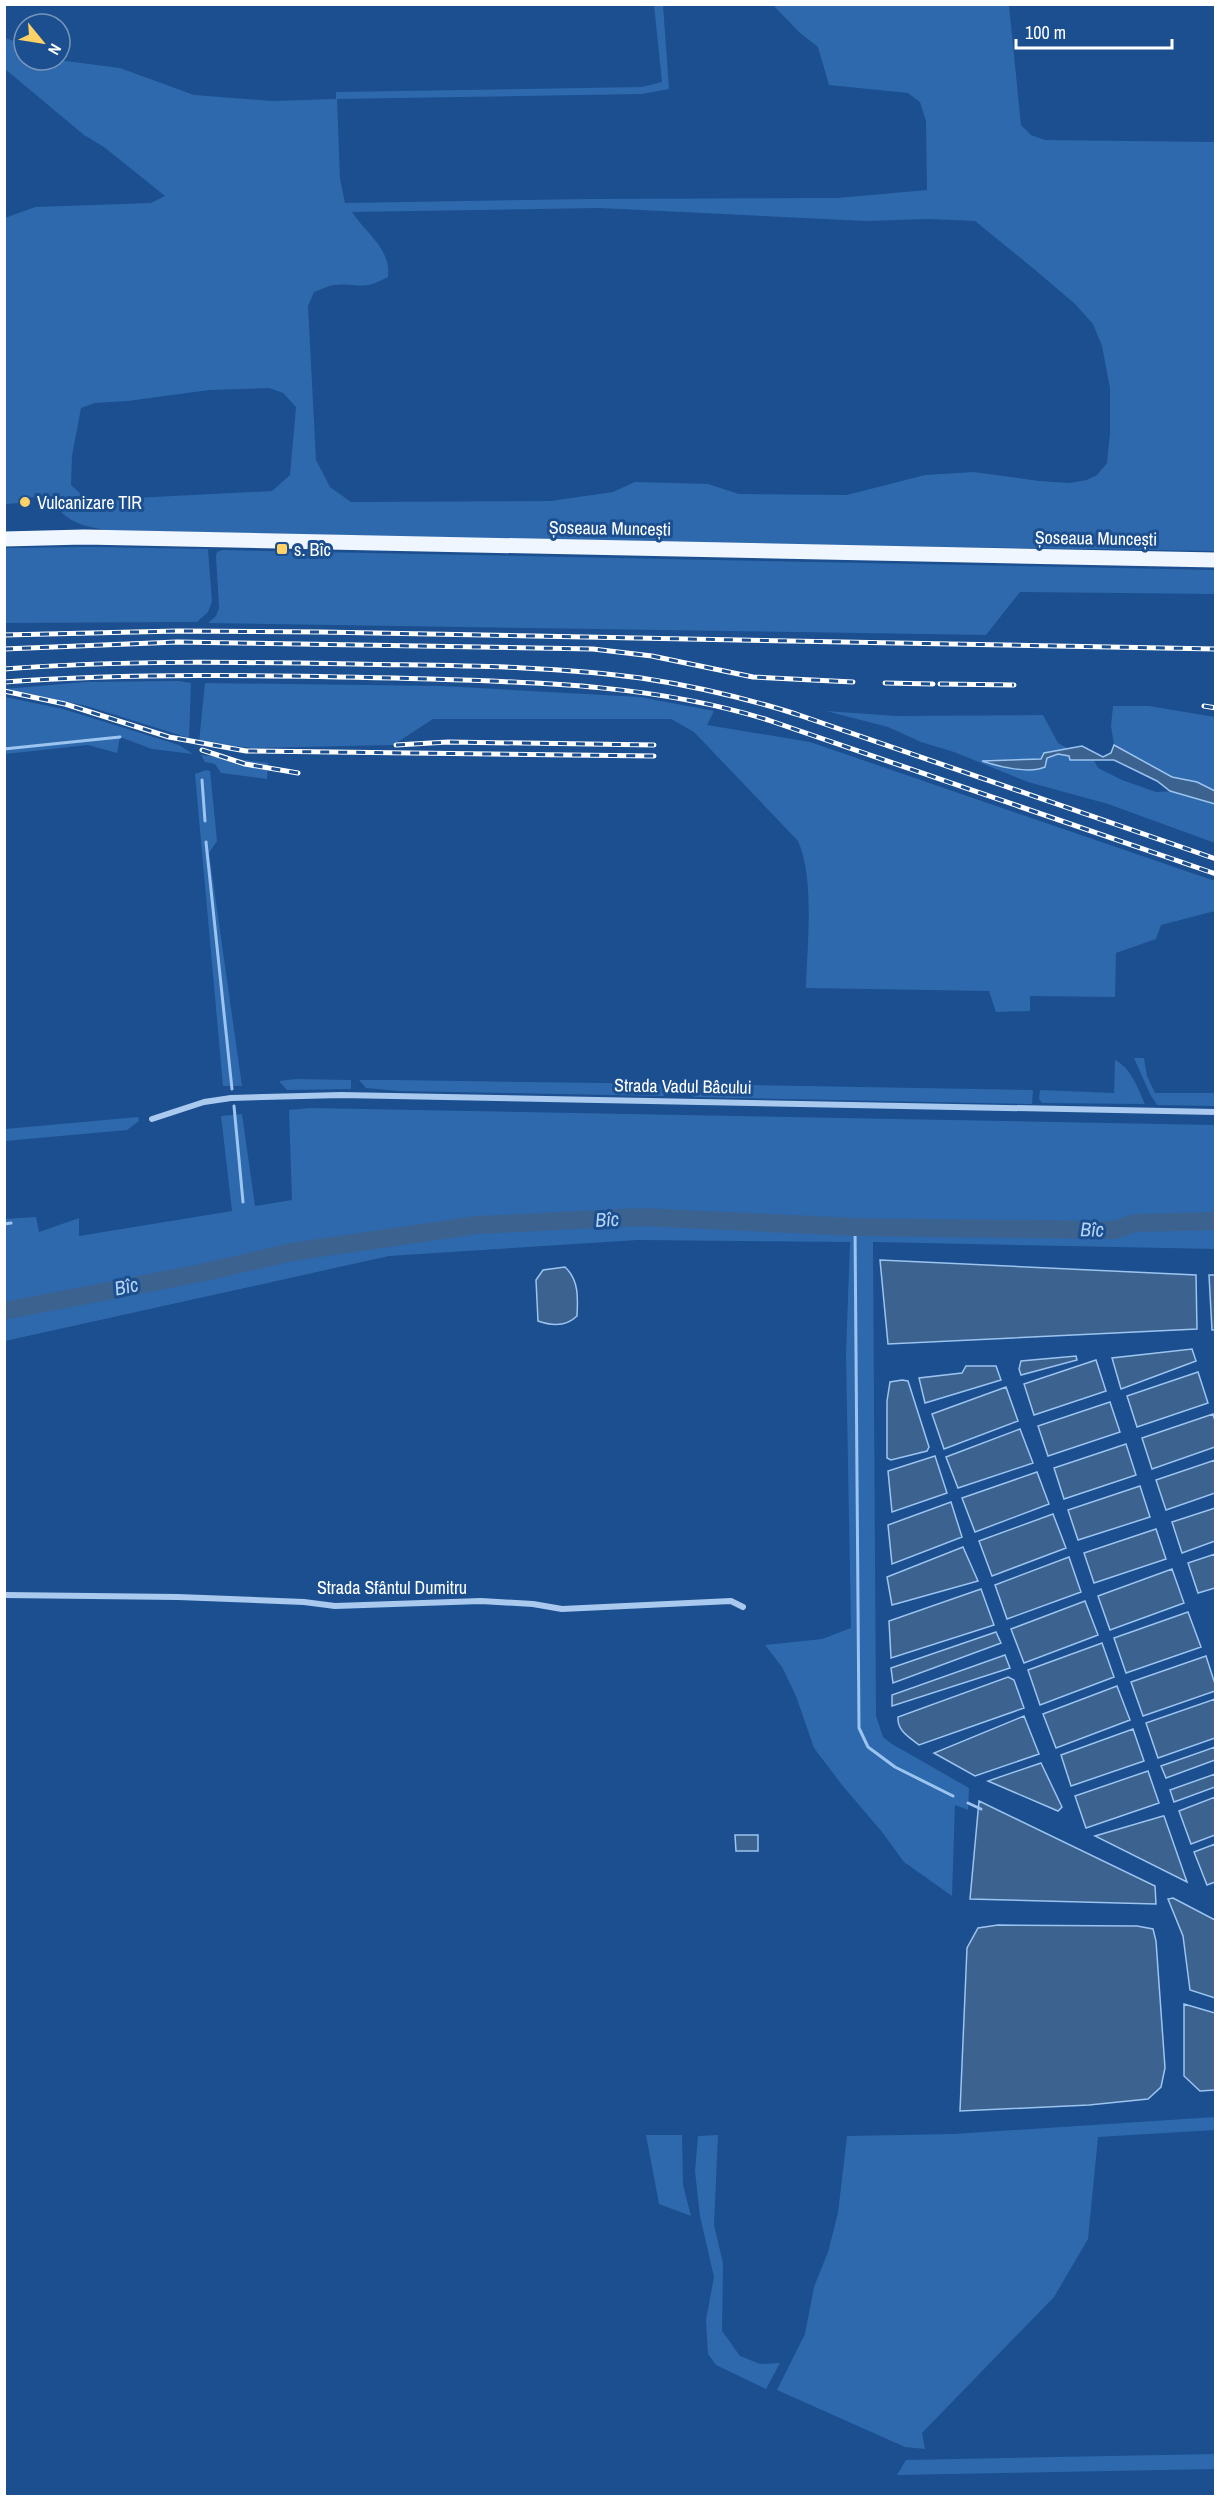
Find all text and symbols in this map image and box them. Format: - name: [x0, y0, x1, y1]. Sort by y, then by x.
- north arrow: [12, 12, 72, 72]
- scale bar: [1016, 12, 1172, 50]
- text: 100 m: [1025, 20, 1066, 45]
- text: N: [43, 40, 67, 59]
- place label: Vulcanizare TIR: [37, 490, 142, 515]
- marker: Vulcanizare TIR: [18, 495, 32, 509]
- street label: Șoseaua Muncești: [549, 514, 671, 542]
- street label: Șoseaua Muncești: [1035, 524, 1157, 552]
- place label: s. Bîc: [294, 537, 331, 562]
- marker: s. Bîc: [275, 542, 289, 556]
- street label: Strada Vadul Bâcului: [614, 1072, 752, 1100]
- water label: Bîc: [594, 1205, 620, 1233]
- water label: Bîc: [1080, 1215, 1104, 1243]
- water label: Bîc: [112, 1270, 140, 1302]
- street label: Strada Sfântul Dumitru: [317, 1575, 467, 1600]

